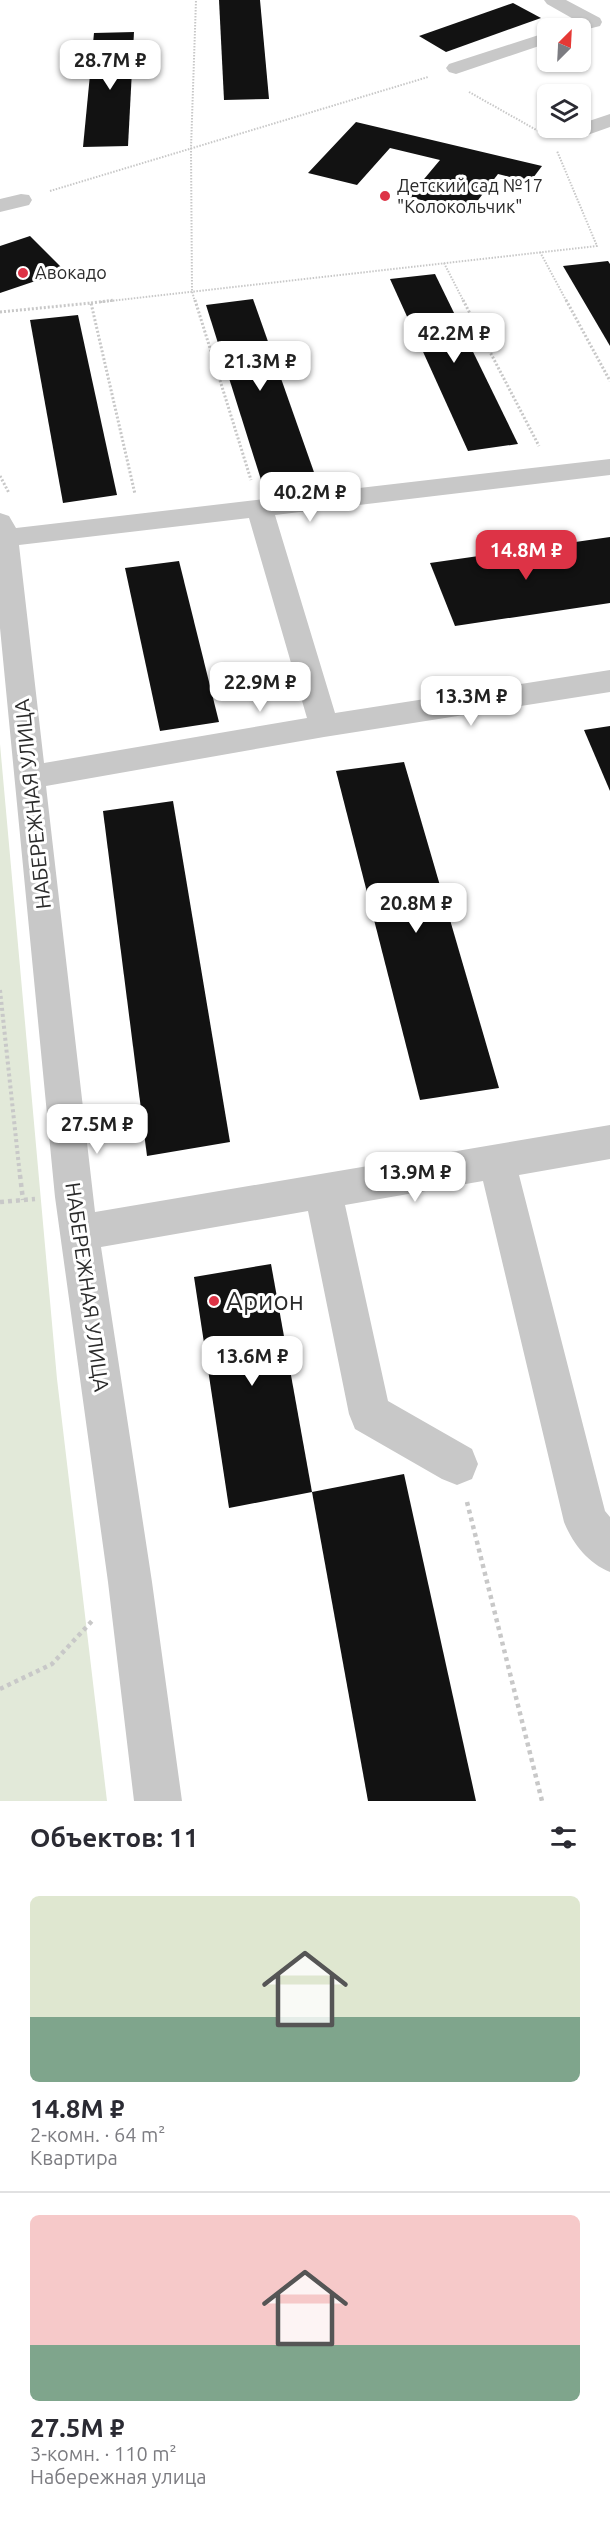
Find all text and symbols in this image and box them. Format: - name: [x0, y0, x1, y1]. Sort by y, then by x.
- north arrow: [537, 18, 591, 72]
- map controls: [537, 18, 591, 138]
- pin: 28.7M ₽: [55, 40, 165, 91]
- text: 28.7M ₽: [74, 48, 146, 71]
- button: layers: [537, 84, 591, 138]
- place label: Детский сад №17 "Колокольчик": [397, 175, 543, 216]
- marker: Детский сад №17 "Колокольчик": [378, 189, 392, 203]
- place label: Авокадо: [35, 262, 107, 282]
- marker: Авокадо: [16, 266, 30, 280]
- pin: 42.2M ₽: [399, 313, 509, 364]
- text: 42.2M ₽: [418, 321, 490, 344]
- pin: 21.3M ₽: [205, 341, 315, 392]
- text: 21.3M ₽: [224, 349, 296, 372]
- pin: 40.2M ₽: [255, 472, 365, 523]
- text: 40.2M ₽: [274, 480, 346, 503]
- pin: 14.8M ₽: [471, 530, 581, 581]
- text: 14.8M ₽: [490, 538, 562, 561]
- pin: 22.9M ₽: [205, 662, 315, 713]
- text: 22.9M ₽: [224, 670, 296, 693]
- pin: 13.3M ₽: [416, 676, 526, 727]
- text: 13.3M ₽: [435, 684, 507, 707]
- street label: НАБЕРЕЖНАЯ УЛИЦА: [9, 697, 55, 910]
- pin: 20.8M ₽: [361, 883, 471, 934]
- text: 20.8M ₽: [380, 891, 452, 914]
- pin: 27.5M ₽: [42, 1104, 152, 1155]
- text: 27.5M ₽: [61, 1112, 133, 1135]
- pin: 13.9M ₽: [360, 1152, 470, 1203]
- text: 13.9M ₽: [379, 1160, 451, 1183]
- street label: НАБЕРЕЖНАЯ УЛИЦА: [61, 1181, 115, 1393]
- place label: Арион: [226, 1286, 304, 1315]
- marker: Арион: [207, 1294, 221, 1308]
- pin: 13.6M ₽: [197, 1336, 307, 1387]
- text: 13.6M ₽: [216, 1344, 288, 1367]
- icon: filters: [547, 1821, 580, 1854]
- text: Объектов: 11: [30, 1823, 198, 1852]
- icon: home: [251, 1935, 359, 2043]
- text: 14.8M ₽: [30, 2094, 124, 2123]
- text: 2-комн. · 64 m²: [30, 2123, 165, 2146]
- text: Квартира: [30, 2146, 118, 2169]
- icon: home: [251, 2254, 359, 2362]
- text: 27.5M ₽: [30, 2413, 124, 2442]
- text: 3-комн. · 110 m²: [30, 2442, 177, 2465]
- text: Набережная улица: [30, 2465, 207, 2488]

